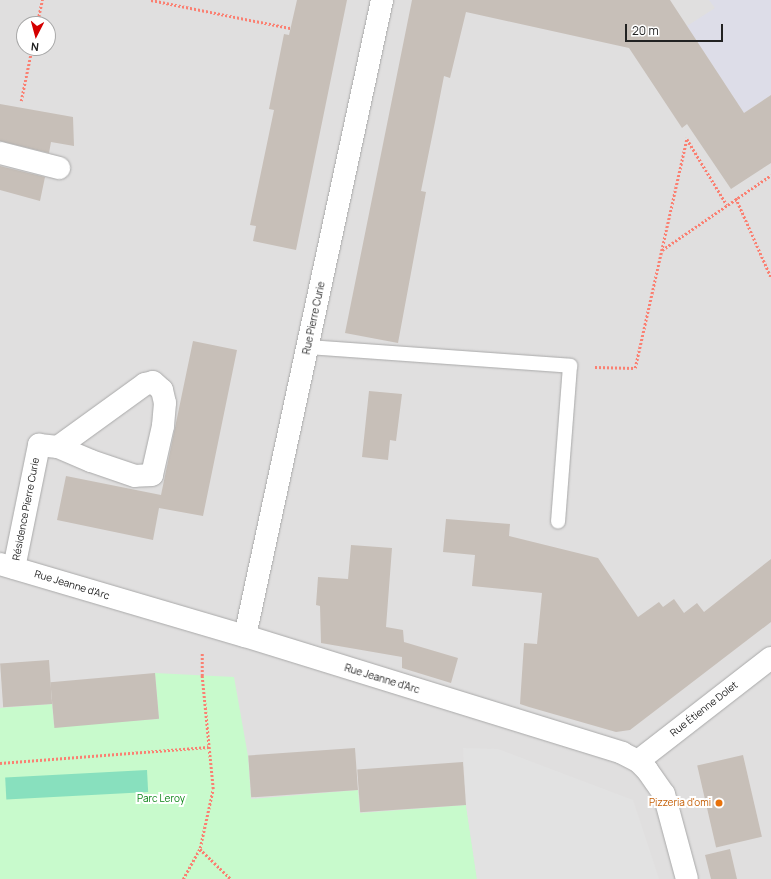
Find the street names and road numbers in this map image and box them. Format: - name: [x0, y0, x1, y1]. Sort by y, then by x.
- street label: Rue Pierre Curie: [300, 280, 328, 356]
- street label: Résidence Pierre Curie: [10, 457, 42, 561]
- street label: Rue Jeanne d'Arc: [33, 568, 111, 602]
- street label: Rue Jeanne d'Arc: [343, 662, 421, 696]
- street label: Rue Étienne Dolet: [668, 679, 740, 739]

